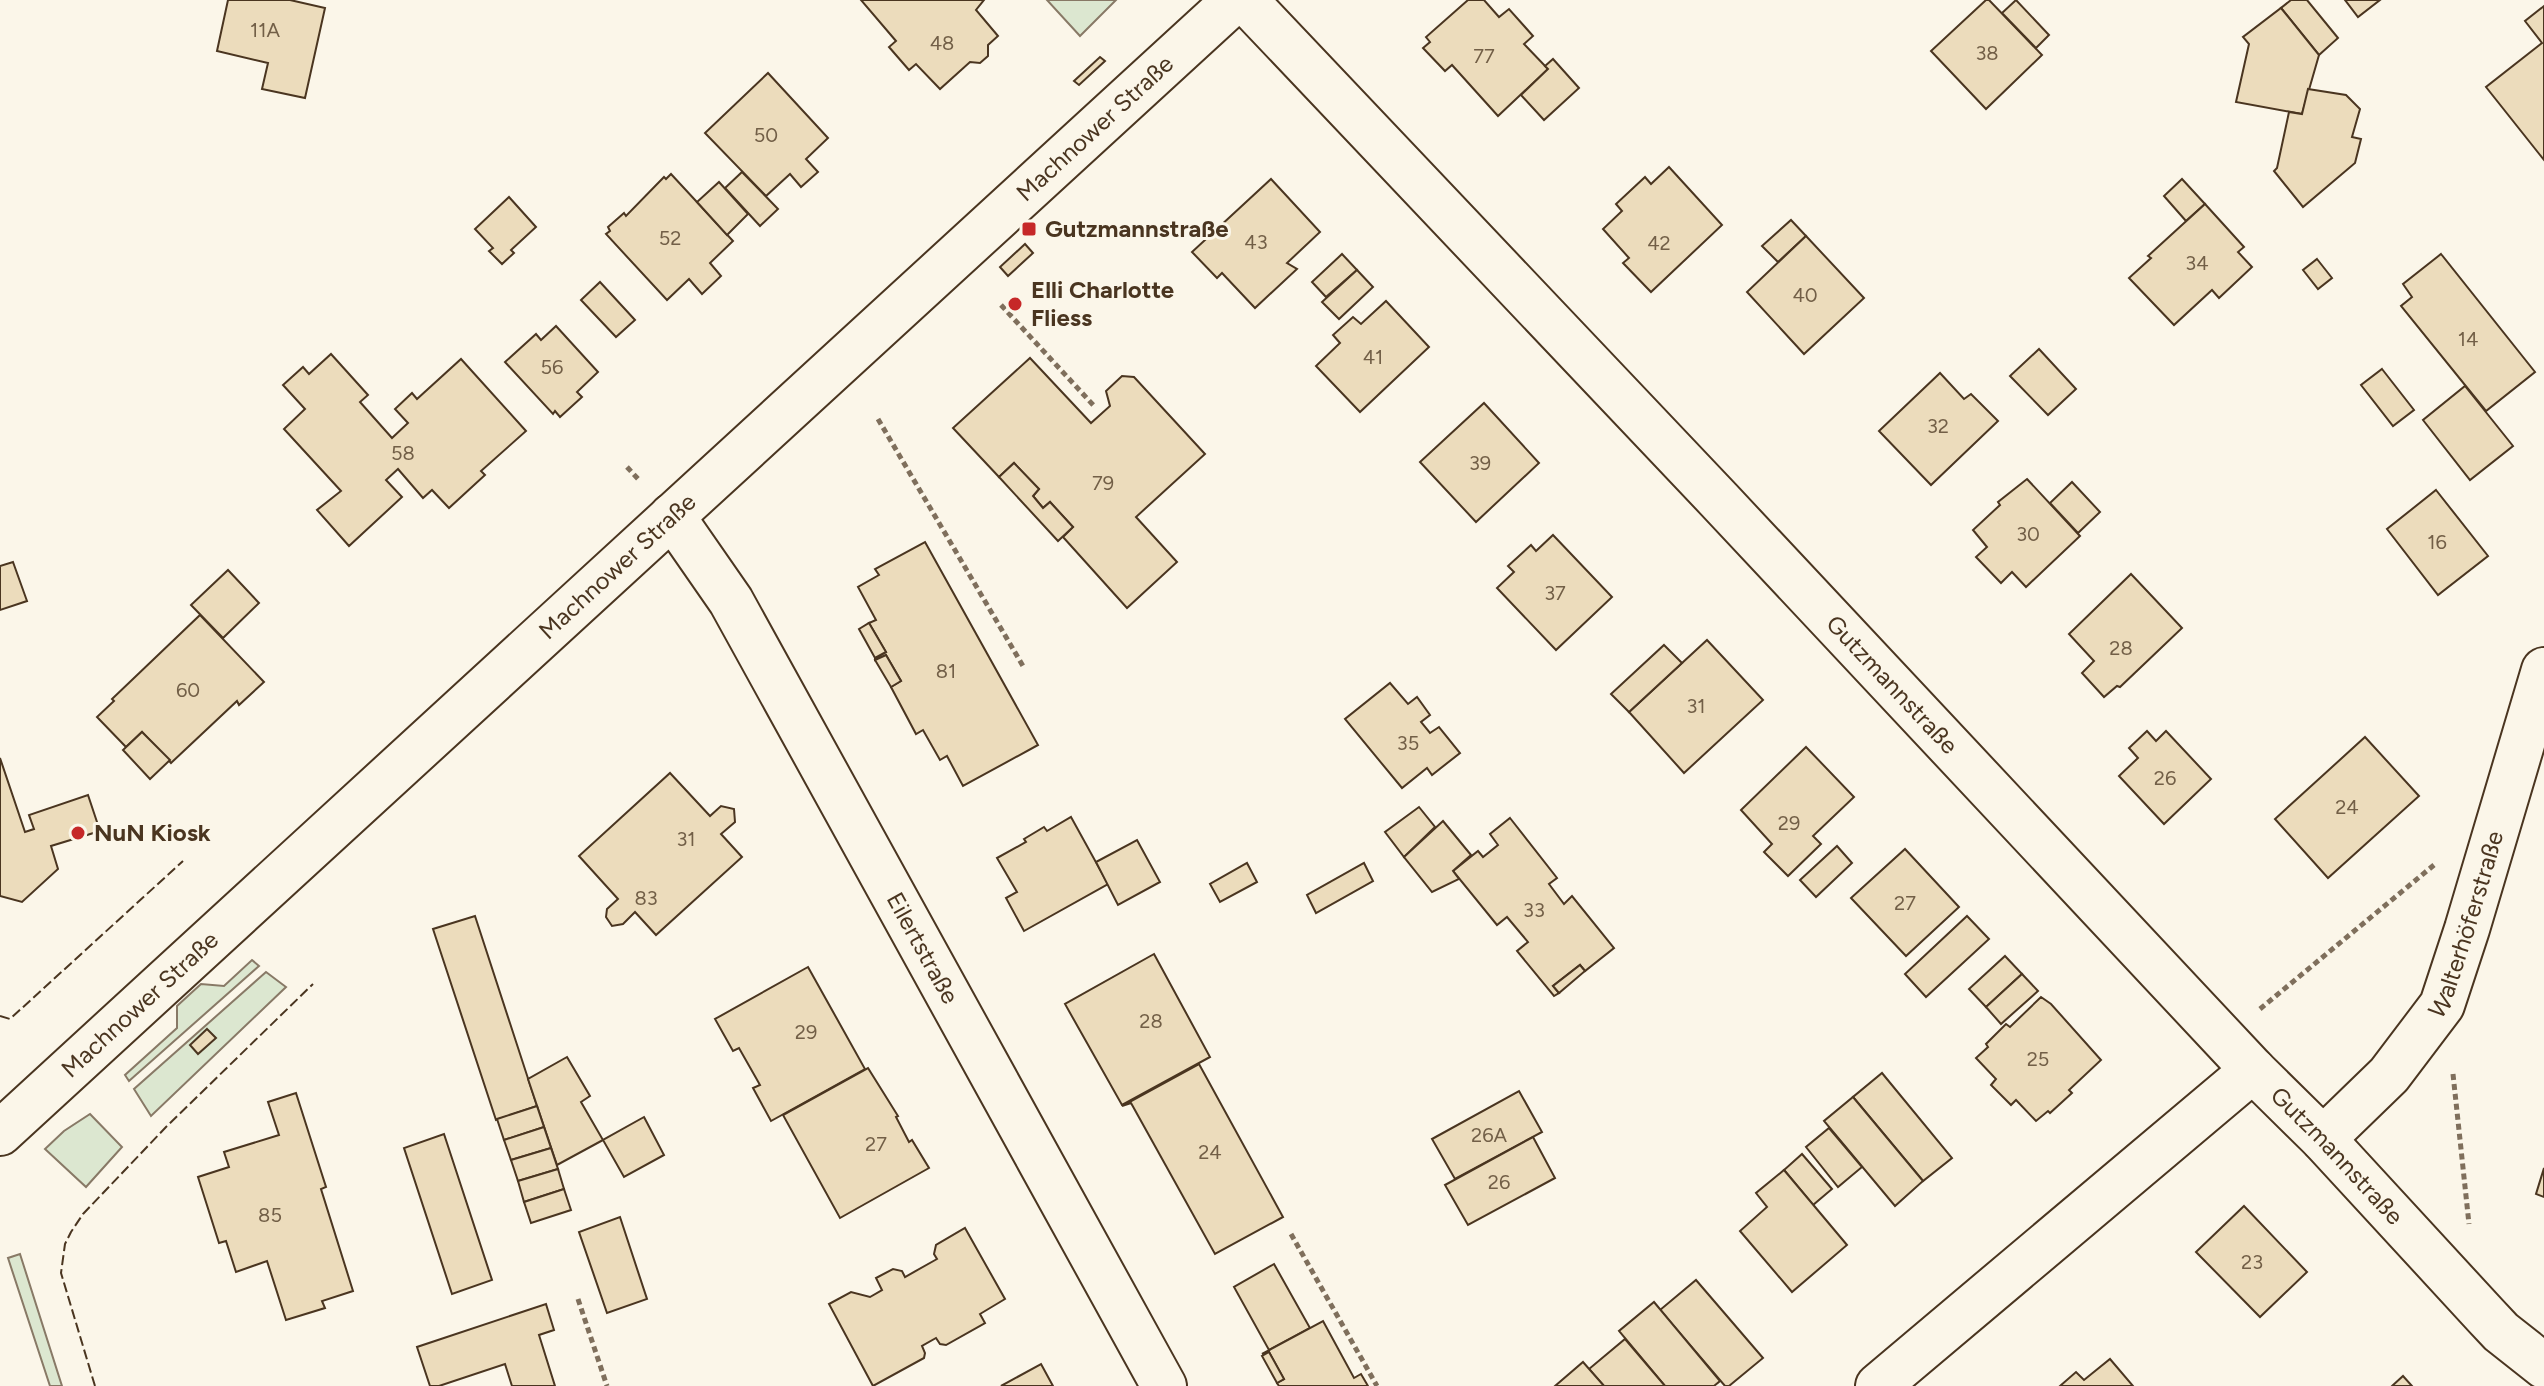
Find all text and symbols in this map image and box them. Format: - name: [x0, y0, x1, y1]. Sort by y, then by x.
- house number: 11A: [250, 18, 280, 42]
- house number: 48: [930, 31, 954, 55]
- house number: 38: [1975, 41, 1999, 65]
- house number: 77: [1473, 44, 1495, 68]
- street label: Machnower Straße: [1010, 49, 1179, 207]
- house number: 50: [754, 123, 778, 147]
- place label: Gutzmannstraße: [1045, 214, 1229, 243]
- marker: Gutzmannstraße: [1020, 220, 1038, 238]
- house number: 52: [659, 226, 681, 250]
- house number: 43: [1244, 230, 1268, 254]
- house number: 42: [1647, 231, 1671, 255]
- house number: 34: [2185, 251, 2209, 275]
- place label: Elli Charlotte Fliess: [1031, 275, 1174, 332]
- house number: 40: [1792, 283, 1818, 307]
- marker: Elli Charlotte Fliess: [1006, 295, 1024, 313]
- house number: 14: [2458, 327, 2478, 351]
- house number: 41: [1363, 345, 1383, 369]
- house number: 56: [541, 355, 563, 379]
- house number: 32: [1927, 414, 1949, 438]
- house number: 58: [391, 441, 415, 465]
- house number: 39: [1469, 451, 1491, 475]
- house number: 79: [1092, 471, 1114, 495]
- street label: Machnower Straße: [533, 487, 702, 645]
- house number: 30: [2016, 522, 2040, 546]
- house number: 16: [2427, 530, 2447, 554]
- house number: 37: [1544, 581, 1566, 605]
- street label: Gutzmannstraße: [1820, 609, 1964, 760]
- house number: 28: [2109, 636, 2133, 660]
- house number: 81: [936, 659, 956, 683]
- house number: 60: [176, 678, 200, 702]
- house number: 31: [1686, 694, 1706, 718]
- house number: 35: [1397, 731, 1419, 755]
- house number: 26: [2154, 766, 2176, 790]
- house number: 24: [2335, 795, 2359, 819]
- house number: 29: [1778, 811, 1800, 835]
- place label: NuN Kiosk: [94, 818, 211, 847]
- marker: NuN Kiosk: [69, 824, 87, 842]
- house number: 31: [676, 827, 696, 851]
- street label: Walterhöferstraße: [2422, 827, 2509, 1024]
- house number: 83: [634, 886, 658, 910]
- street label: Eilertstraße: [881, 887, 965, 1009]
- house number: 27: [1894, 891, 1916, 915]
- house number: 33: [1523, 898, 1545, 922]
- street label: Machnower Straße: [55, 925, 224, 1083]
- house number: 28: [1139, 1009, 1163, 1033]
- house number: 29: [795, 1020, 817, 1044]
- house number: 25: [2027, 1047, 2049, 1071]
- street label: Gutzmannstraße: [2265, 1081, 2409, 1230]
- house number: 26A: [1471, 1123, 1507, 1147]
- house number: 27: [865, 1132, 887, 1156]
- house number: 24: [1198, 1140, 1222, 1164]
- house number: 26: [1488, 1170, 1510, 1194]
- house number: 85: [258, 1203, 282, 1227]
- house number: 23: [2241, 1250, 2263, 1274]

